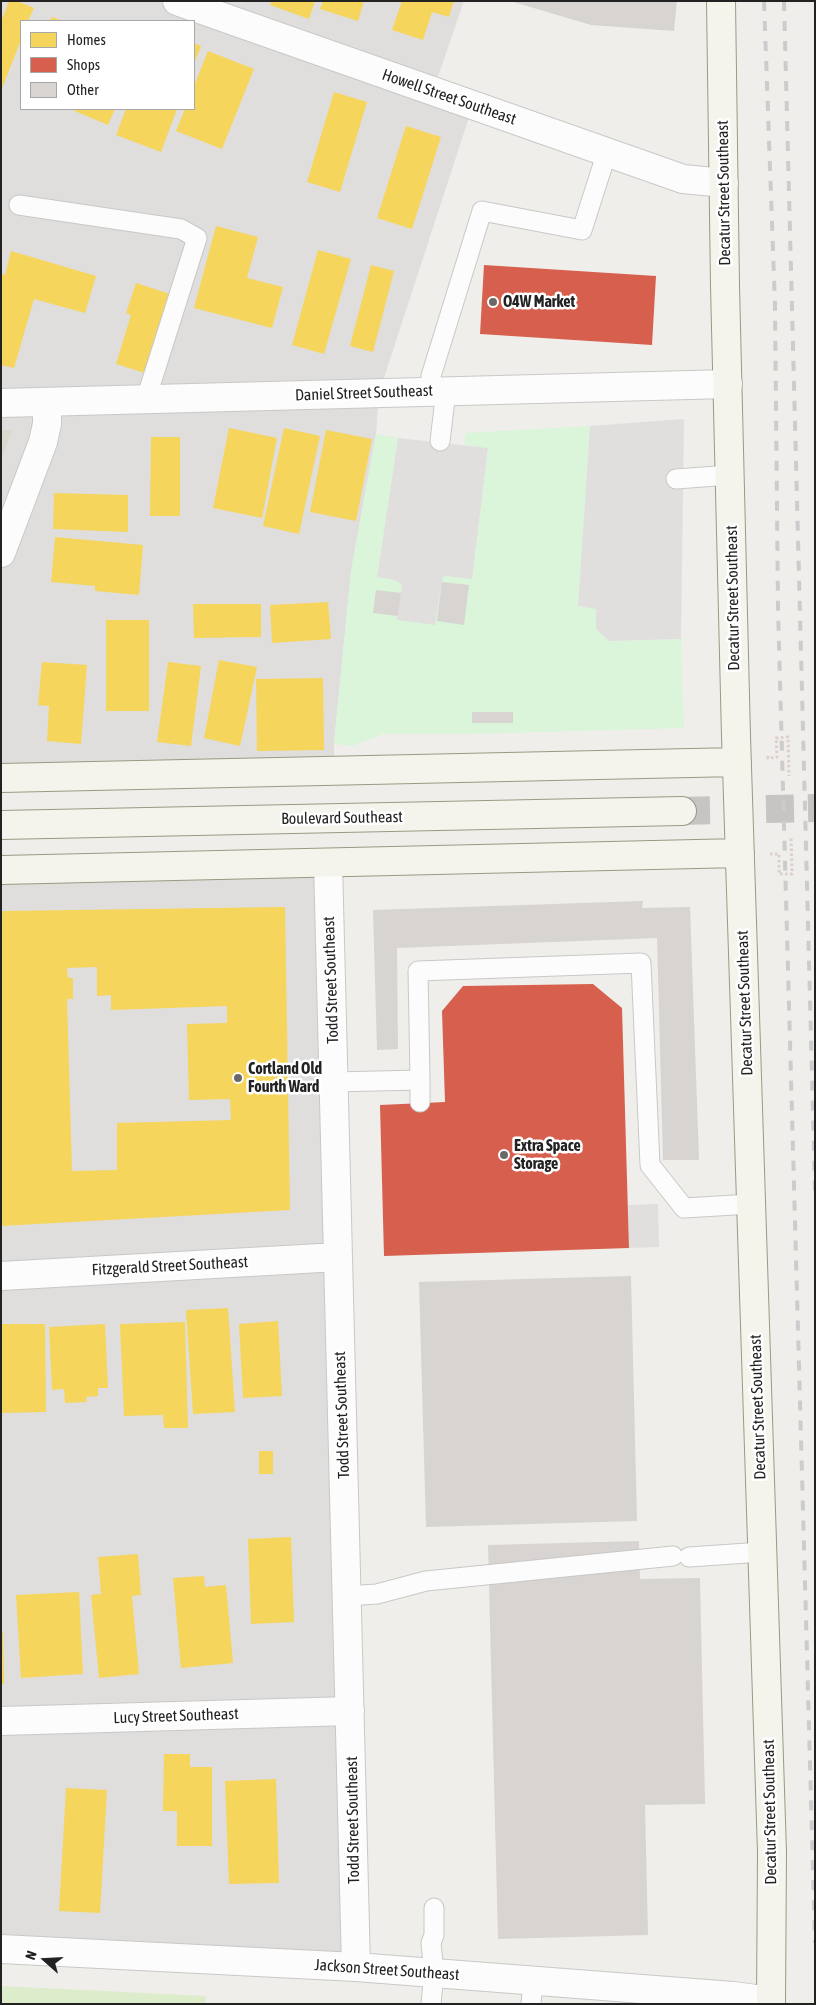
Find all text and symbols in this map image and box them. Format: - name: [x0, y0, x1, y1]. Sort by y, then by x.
- legend: [20, 20, 195, 110]
- text: Homes: [67, 31, 106, 48]
- text: Shops: [67, 56, 100, 73]
- street label: Howell Street Southeast: [379, 65, 519, 129]
- text: Other: [67, 81, 99, 98]
- street label: Decatur Street Southeast: [713, 120, 735, 266]
- place label: O4W Market: [503, 292, 575, 312]
- marker: O4W Market: [487, 296, 499, 308]
- street label: Daniel Street Southeast: [295, 381, 433, 405]
- street label: Decatur Street Southeast: [722, 525, 744, 671]
- street label: Boulevard Southeast: [281, 807, 403, 829]
- street label: Todd Street Southeast: [319, 916, 343, 1044]
- street label: Decatur Street Southeast: [733, 930, 757, 1076]
- place label: Cortland Old Fourth Ward: [248, 1059, 322, 1097]
- marker: Cortland Old Fourth Ward: [232, 1072, 244, 1084]
- place label: Extra Space Storage: [514, 1136, 581, 1174]
- marker: Extra Space Storage: [498, 1149, 510, 1161]
- street label: Fitzgerald Street Southeast: [91, 1252, 249, 1280]
- street label: Decatur Street Southeast: [746, 1334, 770, 1480]
- street label: Todd Street Southeast: [330, 1351, 354, 1479]
- street label: Lucy Street Southeast: [113, 1704, 239, 1728]
- street label: Decatur Street Southeast: [759, 1739, 781, 1885]
- street label: Todd Street Southeast: [342, 1756, 364, 1884]
- north arrow: [20, 1935, 70, 1985]
- text: N: [22, 1949, 40, 1962]
- street label: Jackson Street Southeast: [314, 1955, 460, 1985]

